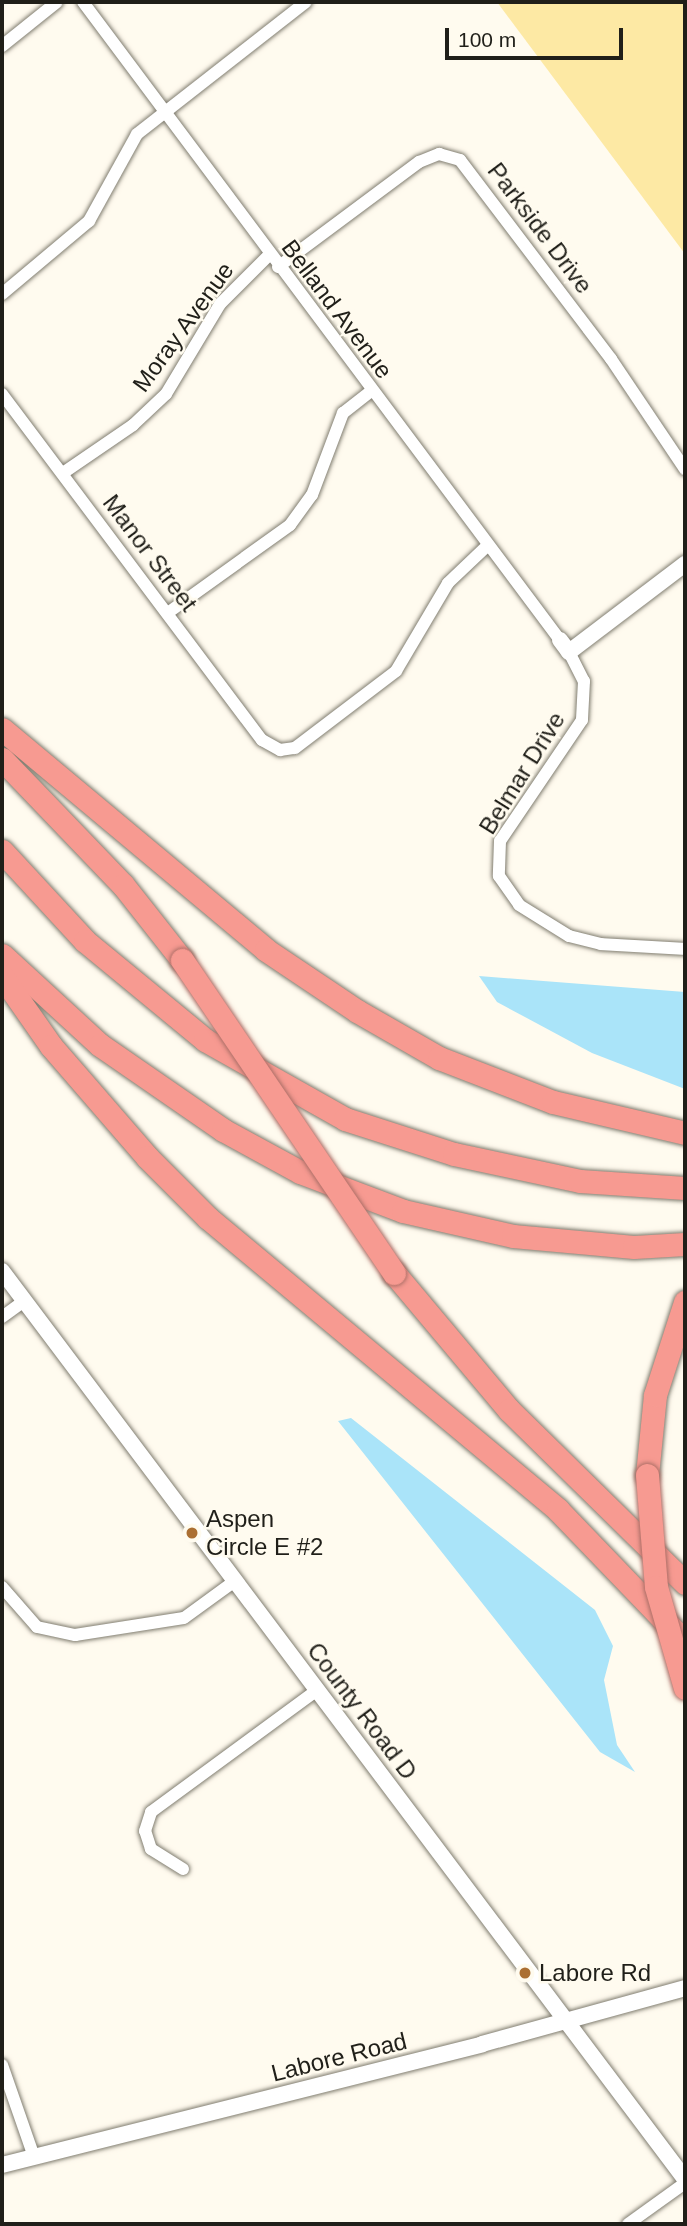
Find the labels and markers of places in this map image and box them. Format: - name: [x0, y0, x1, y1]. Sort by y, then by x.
- place label: Aspen Circle E #2: [206, 1505, 323, 1561]
- marker: Aspen Circle E #2: [184, 1525, 200, 1541]
- place label: Labore Rd: [539, 1959, 651, 1987]
- marker: Labore Rd: [517, 1965, 533, 1981]

